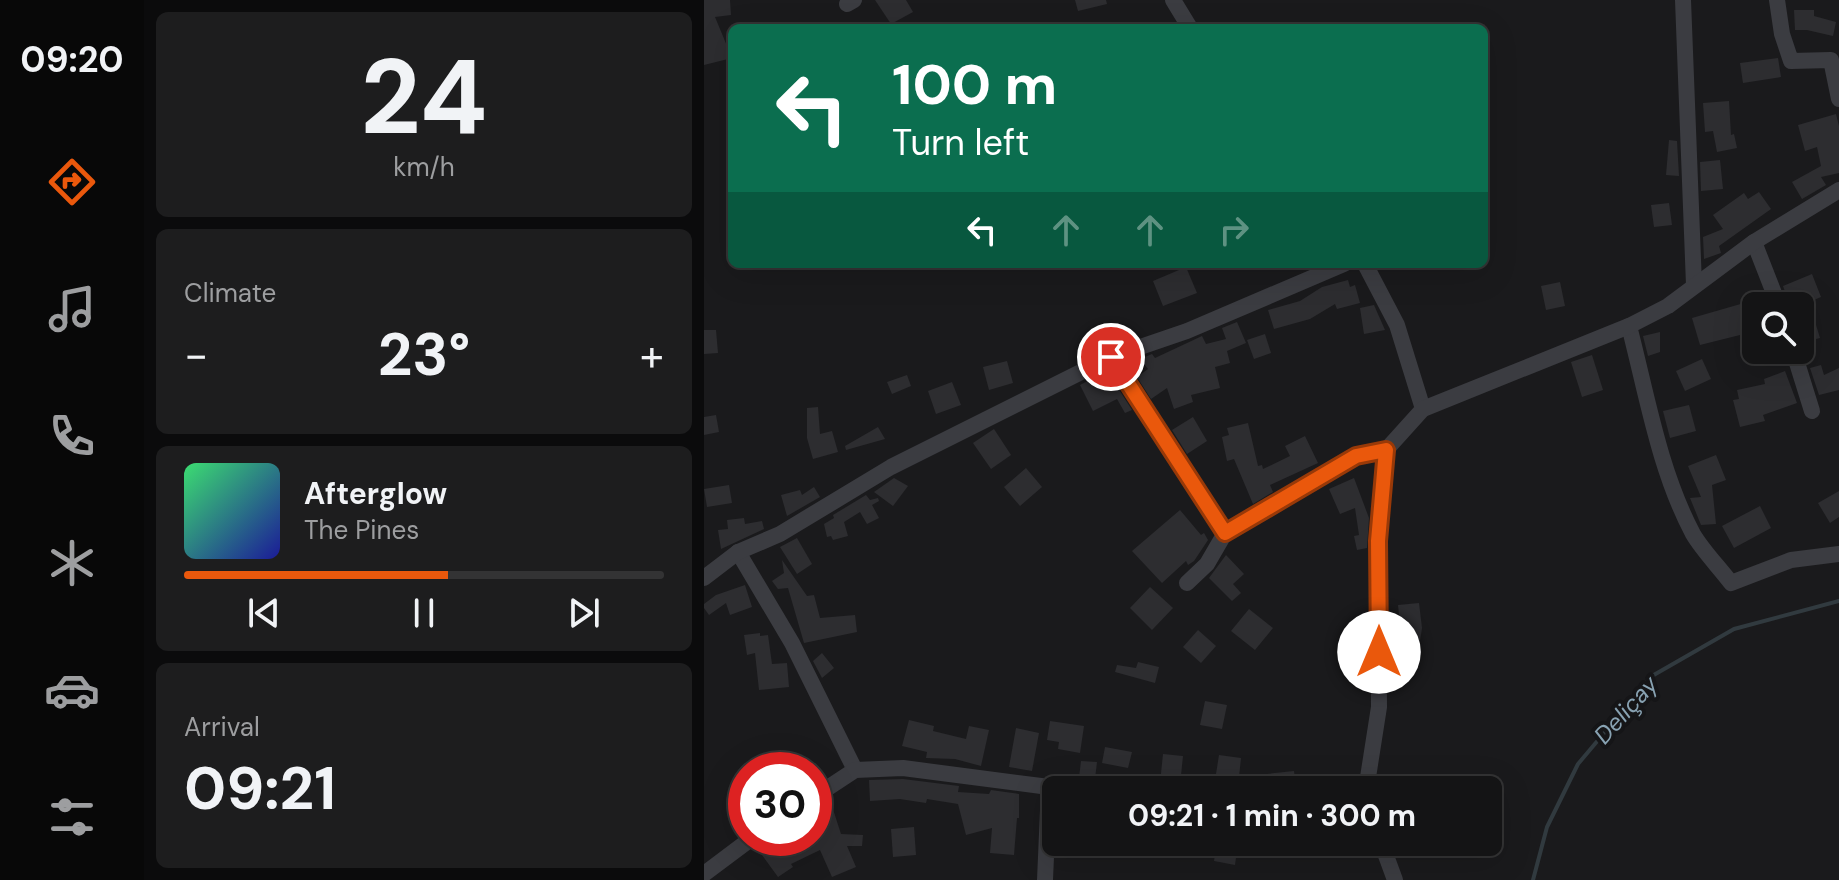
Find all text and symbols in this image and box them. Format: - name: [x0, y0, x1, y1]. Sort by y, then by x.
- text: 24: [361, 30, 487, 165]
- text: 09:20: [20, 36, 124, 83]
- text: 100 m: [892, 48, 1057, 121]
- icon: left: [760, 56, 864, 160]
- text: Turn left: [892, 119, 1029, 166]
- text: km/h: [393, 150, 455, 184]
- icon: directions: [44, 154, 100, 210]
- icon: left: [960, 208, 1004, 252]
- icon: ahead: [1044, 208, 1088, 252]
- icon: ahead: [1128, 208, 1172, 252]
- icon: right: [1212, 208, 1256, 252]
- text: Climate: [184, 276, 276, 310]
- icon: music: [44, 281, 100, 337]
- map controls: [1742, 292, 1814, 364]
- button: search: [1742, 292, 1814, 364]
- text: 23°: [378, 315, 470, 394]
- pin: [1077, 323, 1145, 391]
- text: −: [184, 326, 208, 384]
- text: +: [640, 326, 664, 384]
- icon: arrive: [1089, 335, 1133, 379]
- icon: phone: [44, 408, 100, 464]
- text: Afterglow: [304, 474, 447, 513]
- text: The Pines: [304, 513, 419, 547]
- icon: climate: [44, 535, 100, 591]
- icon: previous: [242, 591, 286, 635]
- icon: pause: [402, 591, 446, 635]
- icon: next: [562, 591, 606, 635]
- position arrow: [1337, 610, 1421, 694]
- icon: car: [44, 662, 100, 718]
- water label: Deliçay: [1587, 669, 1665, 750]
- text: Arrival: [184, 710, 260, 744]
- text: 09:21: [184, 749, 336, 828]
- speed limit sign: 30: [728, 752, 832, 856]
- icon: filters: [44, 789, 100, 845]
- text: 09:21 · 1 min · 300 m: [1128, 796, 1416, 835]

